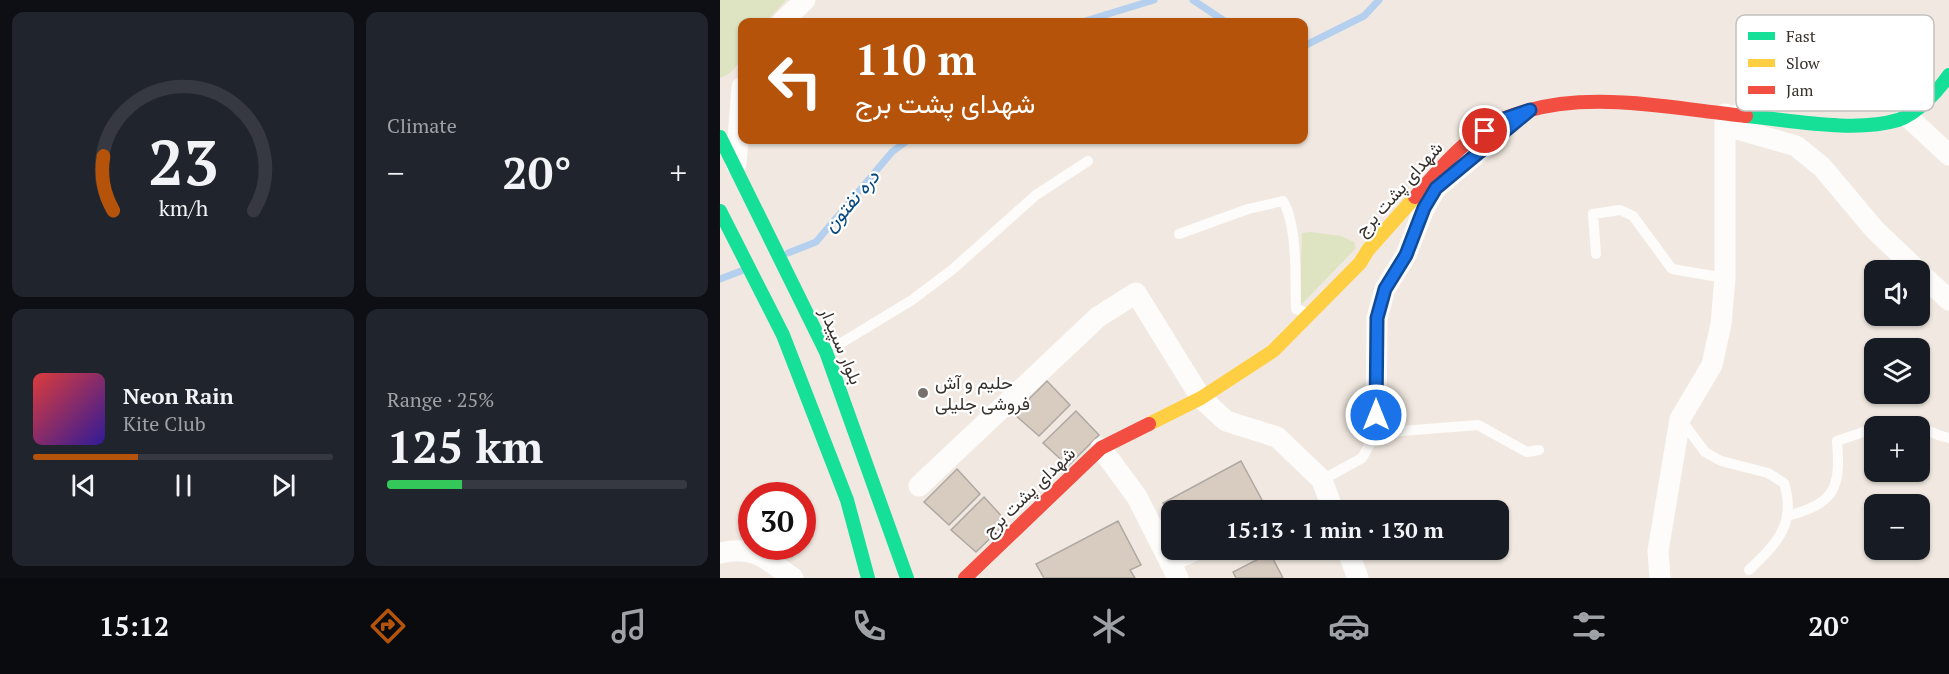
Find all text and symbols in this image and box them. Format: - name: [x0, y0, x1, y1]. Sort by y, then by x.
- legend: [1736, 15, 1934, 111]
- text: Fast: [1786, 25, 1816, 47]
- text: 110 m: [855, 31, 976, 87]
- icon: left: [756, 42, 834, 120]
- text: Slow: [1786, 52, 1820, 74]
- text: Jam: [1786, 79, 1814, 101]
- text: شهدای پشت برج: [855, 85, 1035, 121]
- pin: [1459, 105, 1510, 156]
- text: Climate: [387, 112, 457, 139]
- icon: arrive: [1468, 114, 1501, 147]
- text: 23: [148, 120, 218, 203]
- street label: شهدای پشت برج: [1349, 136, 1448, 242]
- text: 20°: [502, 142, 572, 202]
- text: −: [387, 151, 405, 194]
- text: +: [669, 151, 687, 194]
- water label: دره نفتون: [816, 163, 885, 238]
- text: km/h: [158, 195, 208, 223]
- map controls: [1864, 260, 1930, 560]
- button: sound: [1864, 260, 1930, 326]
- street label: بلوار سپیدار: [814, 302, 869, 388]
- button: layers: [1864, 338, 1930, 404]
- place label: حلیم و آش فروشی جلیلی: [935, 370, 1030, 415]
- text: Neon Rain: [123, 381, 234, 410]
- position arrow: [1344, 383, 1408, 447]
- text: Range · 25%: [387, 386, 494, 413]
- marker: حلیم و آش فروشی جلیلی: [916, 386, 930, 400]
- text: Kite Club: [123, 410, 206, 437]
- text: 125 km: [387, 416, 543, 476]
- button: +: [1864, 416, 1930, 482]
- street label: شهدای پشت برج: [977, 441, 1081, 542]
- icon: previous: [67, 469, 100, 502]
- icon: pause: [167, 469, 200, 502]
- icon: next: [267, 469, 300, 502]
- speed limit sign: 30: [738, 482, 816, 560]
- button: −: [1864, 494, 1930, 560]
- text: 15:13 · 1 min · 130 m: [1226, 515, 1444, 544]
- icon: directions: [367, 605, 409, 647]
- icon: music: [608, 605, 650, 647]
- icon: phone: [848, 605, 890, 647]
- icon: climate: [1088, 605, 1130, 647]
- icon: car: [1328, 605, 1370, 647]
- icon: filters: [1568, 605, 1610, 647]
- text: 15:12: [99, 608, 169, 644]
- text: 20°: [1808, 608, 1850, 644]

